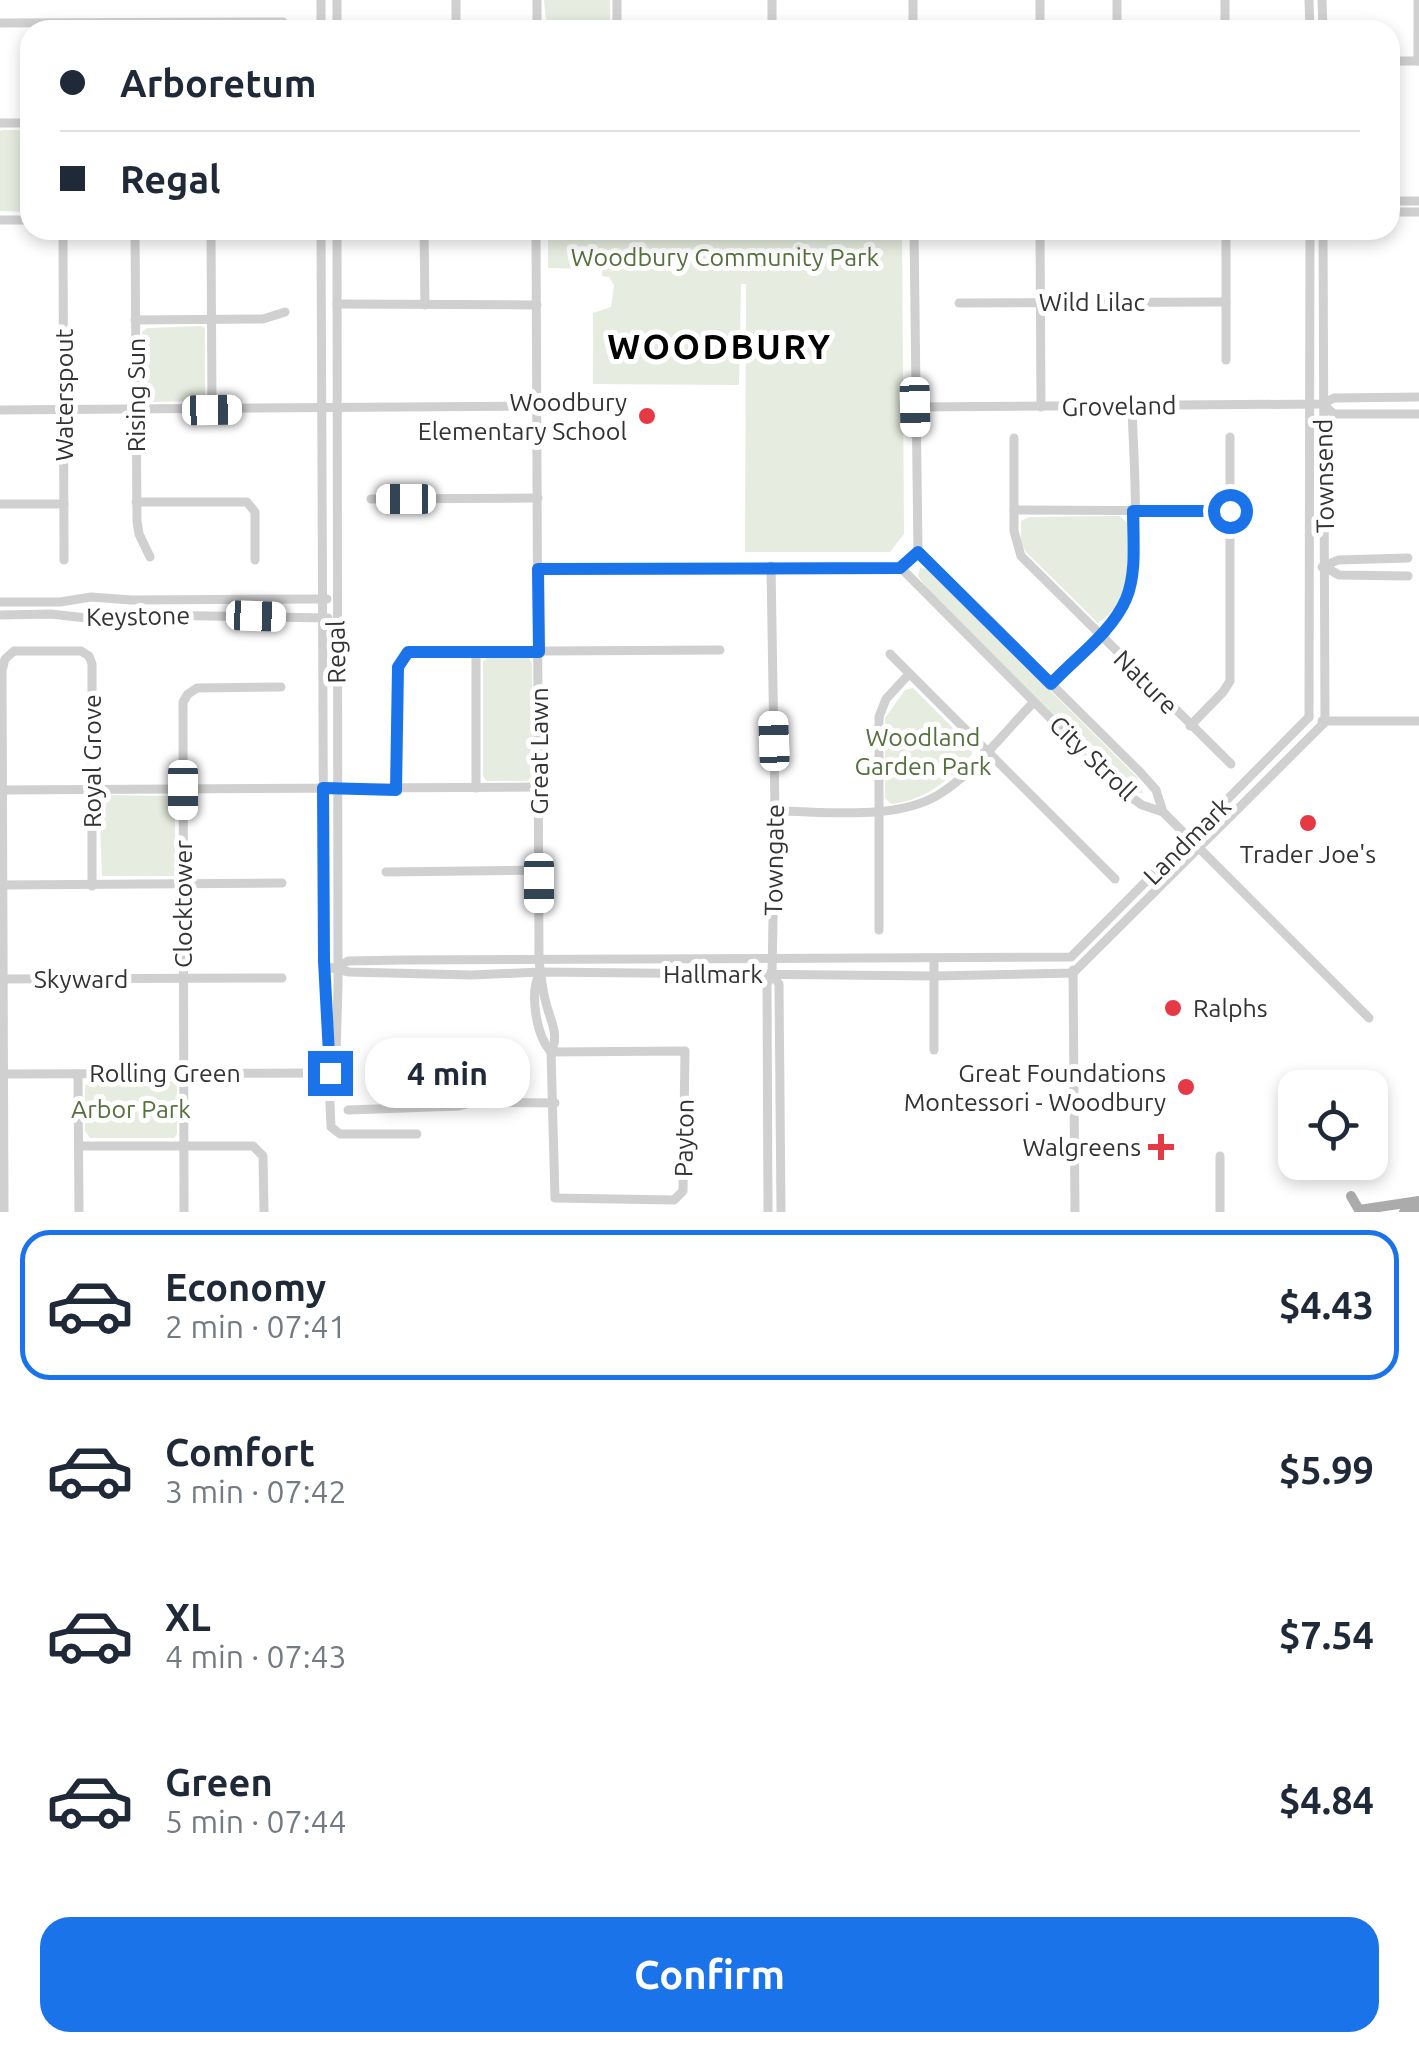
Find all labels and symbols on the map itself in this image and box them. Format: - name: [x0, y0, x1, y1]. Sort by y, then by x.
- park label: Woodbury Community Park: [571, 243, 880, 271]
- street label: Wild Lilac: [1039, 288, 1146, 316]
- district label: WOODBURY: [607, 326, 833, 366]
- street label: Waterspout: [50, 328, 78, 461]
- street label: Rising Sun: [122, 338, 150, 452]
- car: [899, 377, 931, 437]
- place label: Woodbury Elementary School: [418, 388, 627, 445]
- street label: Groveland: [1061, 391, 1177, 421]
- car: [182, 394, 242, 426]
- marker: Woodbury Elementary School: [636, 405, 658, 427]
- street label: Townsend: [1309, 418, 1339, 534]
- car: [376, 484, 436, 514]
- route start: [1208, 489, 1253, 534]
- car: [225, 600, 287, 632]
- street label: Keystone: [86, 601, 190, 631]
- street label: Regal: [321, 620, 351, 684]
- street label: Nature: [1109, 645, 1183, 719]
- street label: Great Lawn: [525, 687, 553, 815]
- street label: Royal Grove: [78, 694, 106, 828]
- car: [758, 710, 790, 772]
- street label: City Stroll: [1044, 710, 1142, 806]
- park label: Woodland Garden Park: [855, 723, 992, 780]
- car: [168, 760, 198, 820]
- street label: Landmark: [1138, 792, 1236, 890]
- street label: Towngate: [759, 804, 789, 916]
- marker: Trader Joe's: [1297, 812, 1319, 834]
- street label: Clocktower: [169, 840, 197, 968]
- place label: Trader Joe's: [1240, 840, 1376, 868]
- car: [524, 853, 554, 913]
- street label: Hallmark: [663, 960, 763, 988]
- street label: Skyward: [34, 965, 128, 993]
- place label: Ralphs: [1193, 994, 1268, 1022]
- marker: Ralphs: [1162, 997, 1184, 1019]
- callout: 4 min: [365, 1038, 530, 1108]
- route end: [308, 1051, 353, 1096]
- street label: Rolling Green: [89, 1059, 241, 1087]
- place label: Great Foundations Montessori - Woodbury: [904, 1059, 1166, 1116]
- marker: Great Foundations Montessori - Woodbury: [1175, 1076, 1197, 1098]
- park label: Arbor Park: [71, 1095, 191, 1123]
- street label: Payton: [669, 1099, 699, 1177]
- place label: Walgreens: [1022, 1133, 1141, 1161]
- marker: Walgreens: [1150, 1136, 1172, 1158]

